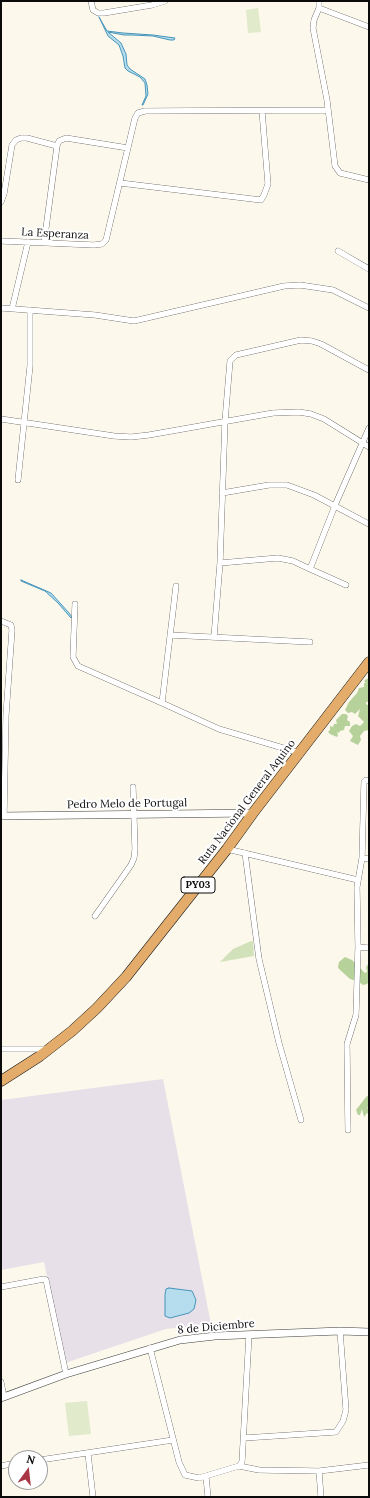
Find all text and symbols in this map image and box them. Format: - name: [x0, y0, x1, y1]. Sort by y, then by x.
- street label: La Esperanza: [21, 226, 89, 242]
- street label: Ruta Nacional General Aquino: [196, 737, 298, 867]
- street label: Pedro Melo de Portugal: [67, 796, 187, 812]
- road number: PY03: [181, 877, 215, 893]
- street label: 8 de Diciembre: [177, 1317, 255, 1337]
- north arrow: [8, 1450, 48, 1490]
- text: N: [25, 1452, 37, 1467]

